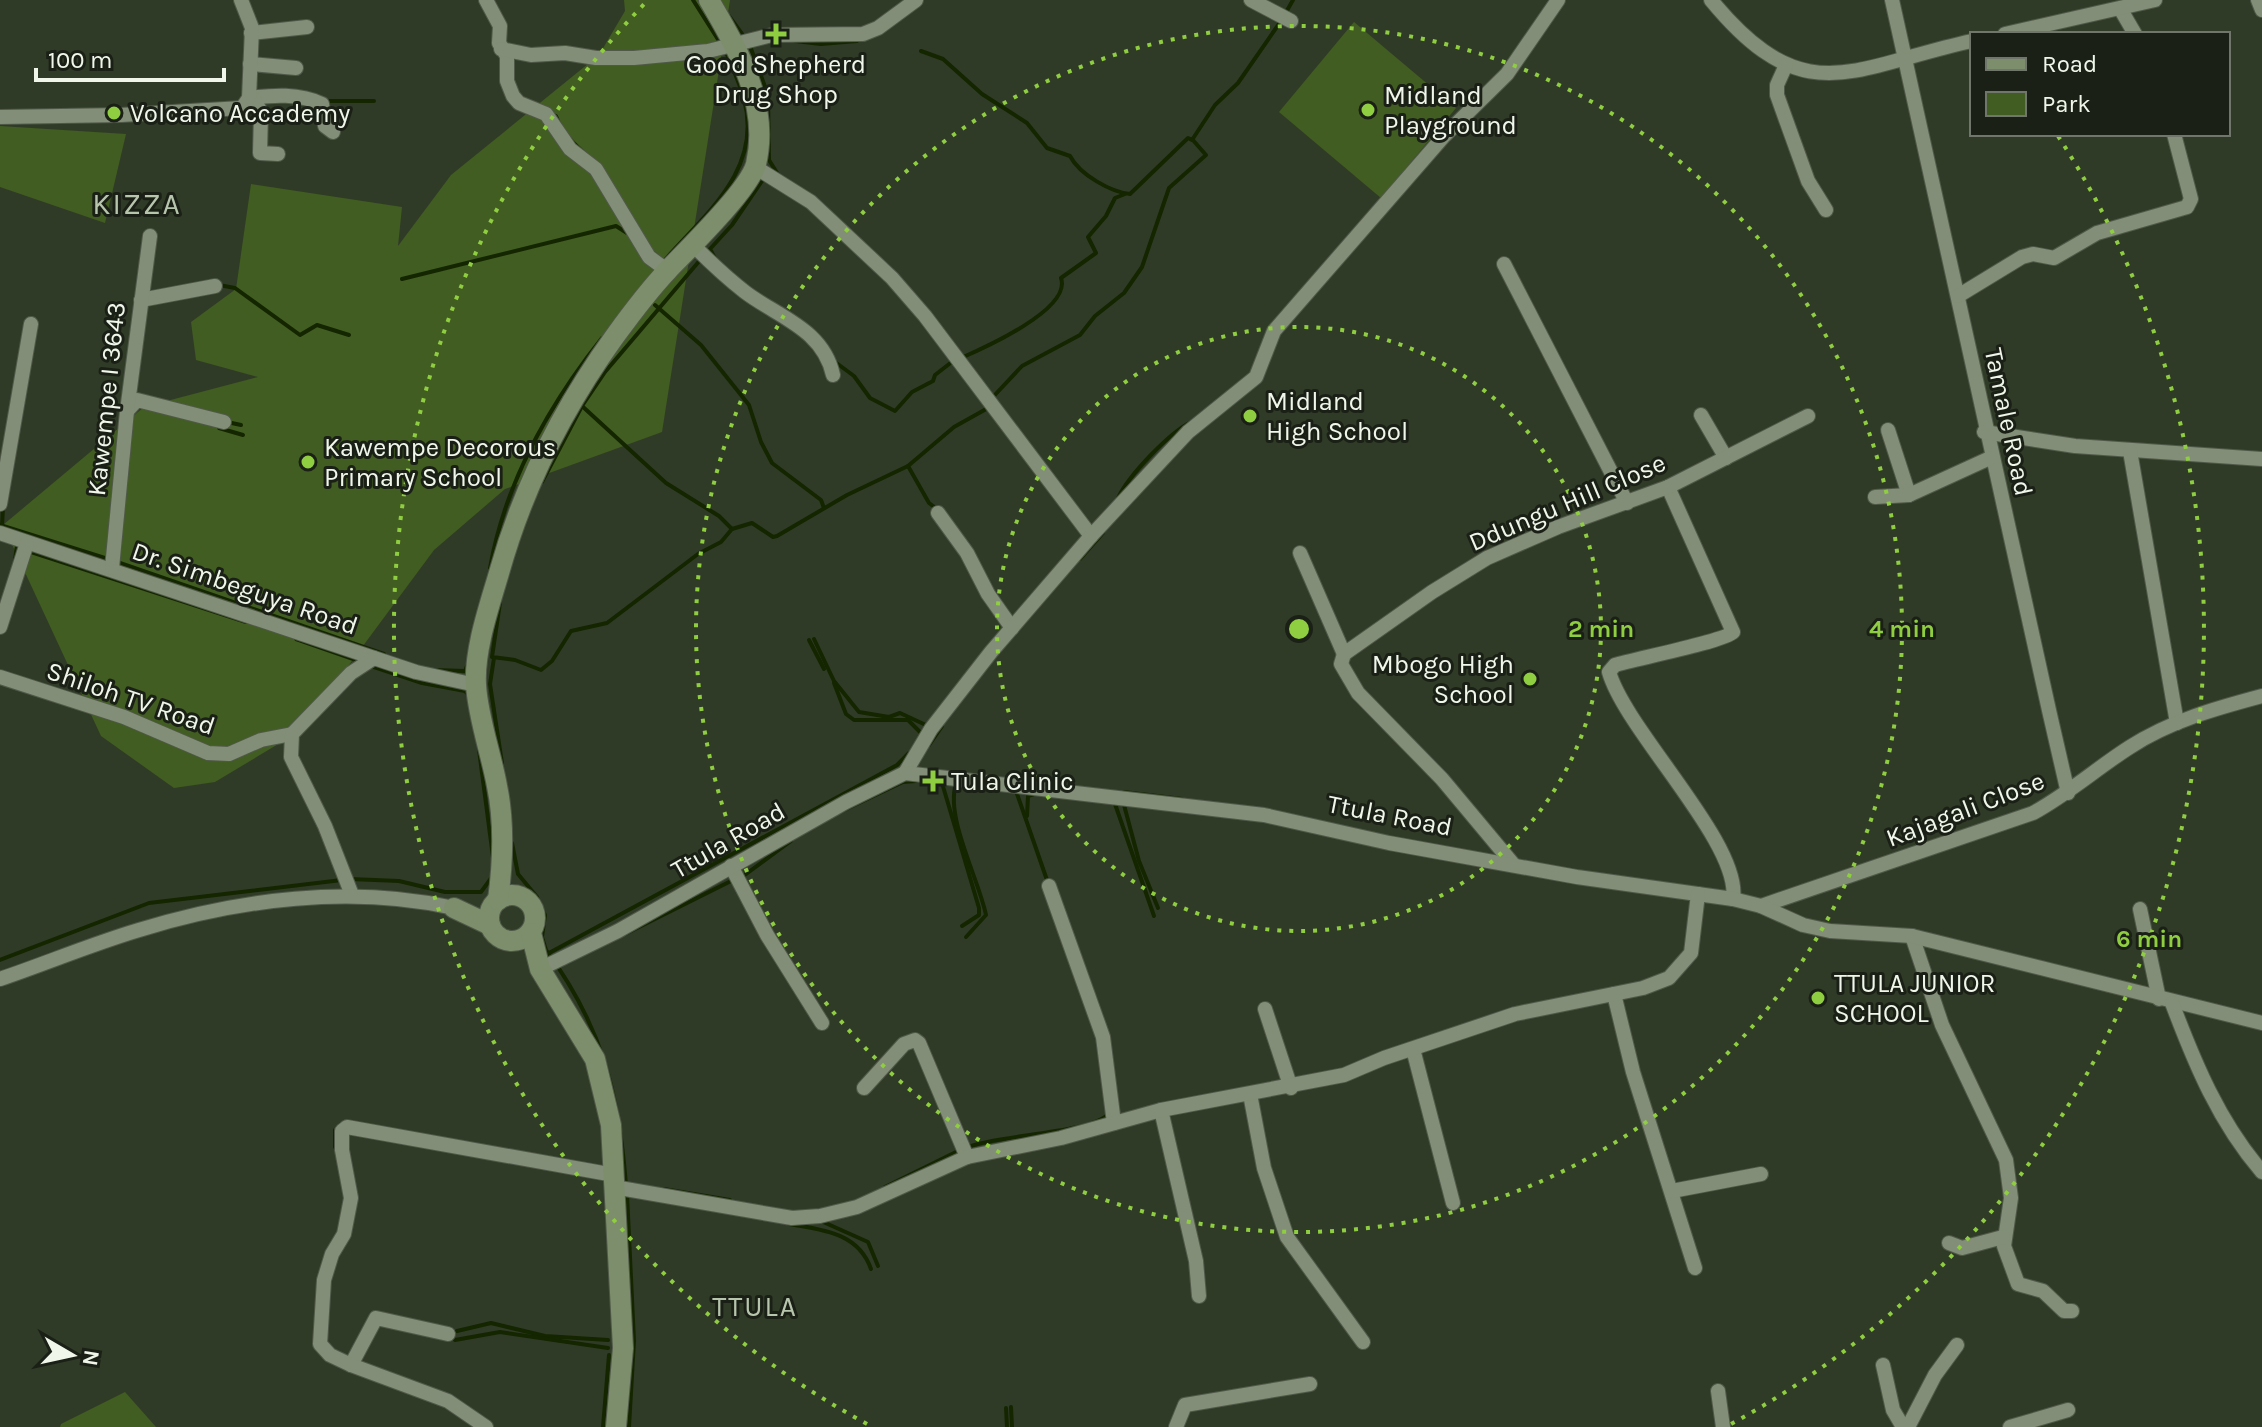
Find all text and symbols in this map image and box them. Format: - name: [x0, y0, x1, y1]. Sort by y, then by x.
- marker: Good Shepherd Drug Shop: [765, 23, 787, 45]
- scale bar: [36, 32, 224, 82]
- legend: [1970, 32, 2230, 136]
- text: 100 m: [48, 46, 113, 74]
- place label: Good Shepherd Drug Shop: [686, 49, 866, 110]
- text: Road: [2042, 50, 2097, 78]
- place label: Midland Playground: [1384, 80, 1517, 141]
- text: Park: [2042, 90, 2091, 118]
- place label: Volcano Accademy: [130, 98, 350, 129]
- marker: Midland Playground: [1359, 101, 1377, 119]
- marker: Volcano Accademy: [105, 104, 123, 122]
- district label: KIZZA: [92, 186, 182, 222]
- street label: Kawempe I 3643: [81, 301, 132, 498]
- street label: Tamale Road: [1978, 345, 2039, 499]
- place label: Midland High School: [1266, 386, 1408, 447]
- marker: Midland High School: [1241, 407, 1259, 425]
- place label: Kawempe Decorous Primary School: [324, 432, 557, 493]
- street label: Ddungu Hill Close: [1464, 447, 1670, 558]
- marker: Kawempe Decorous Primary School: [299, 453, 317, 471]
- street label: Dr. Simbeguya Road: [128, 535, 362, 642]
- centre of rings: [1285, 615, 1313, 643]
- text: 2 min: [1568, 615, 1634, 643]
- text: 4 min: [1869, 615, 1935, 643]
- place label: Mbogo High School: [1372, 649, 1514, 710]
- street label: Shiloh TV Road: [42, 655, 219, 742]
- marker: Mbogo High School: [1521, 670, 1539, 688]
- street label: Kajagali Close: [1882, 765, 2049, 854]
- place label: Tula Clinic: [951, 766, 1074, 797]
- marker: Tula Clinic: [922, 770, 944, 792]
- street label: Ttula Road: [1325, 788, 1455, 843]
- street label: Ttula Road: [666, 795, 791, 885]
- text: 6 min: [2116, 925, 2182, 953]
- place label: TTULA JUNIOR SCHOOL: [1834, 968, 1996, 1029]
- marker: TTULA JUNIOR SCHOOL: [1809, 989, 1827, 1007]
- district label: TTULA: [712, 1290, 798, 1323]
- north arrow: [32, 1315, 112, 1395]
- text: N: [77, 1348, 105, 1368]

